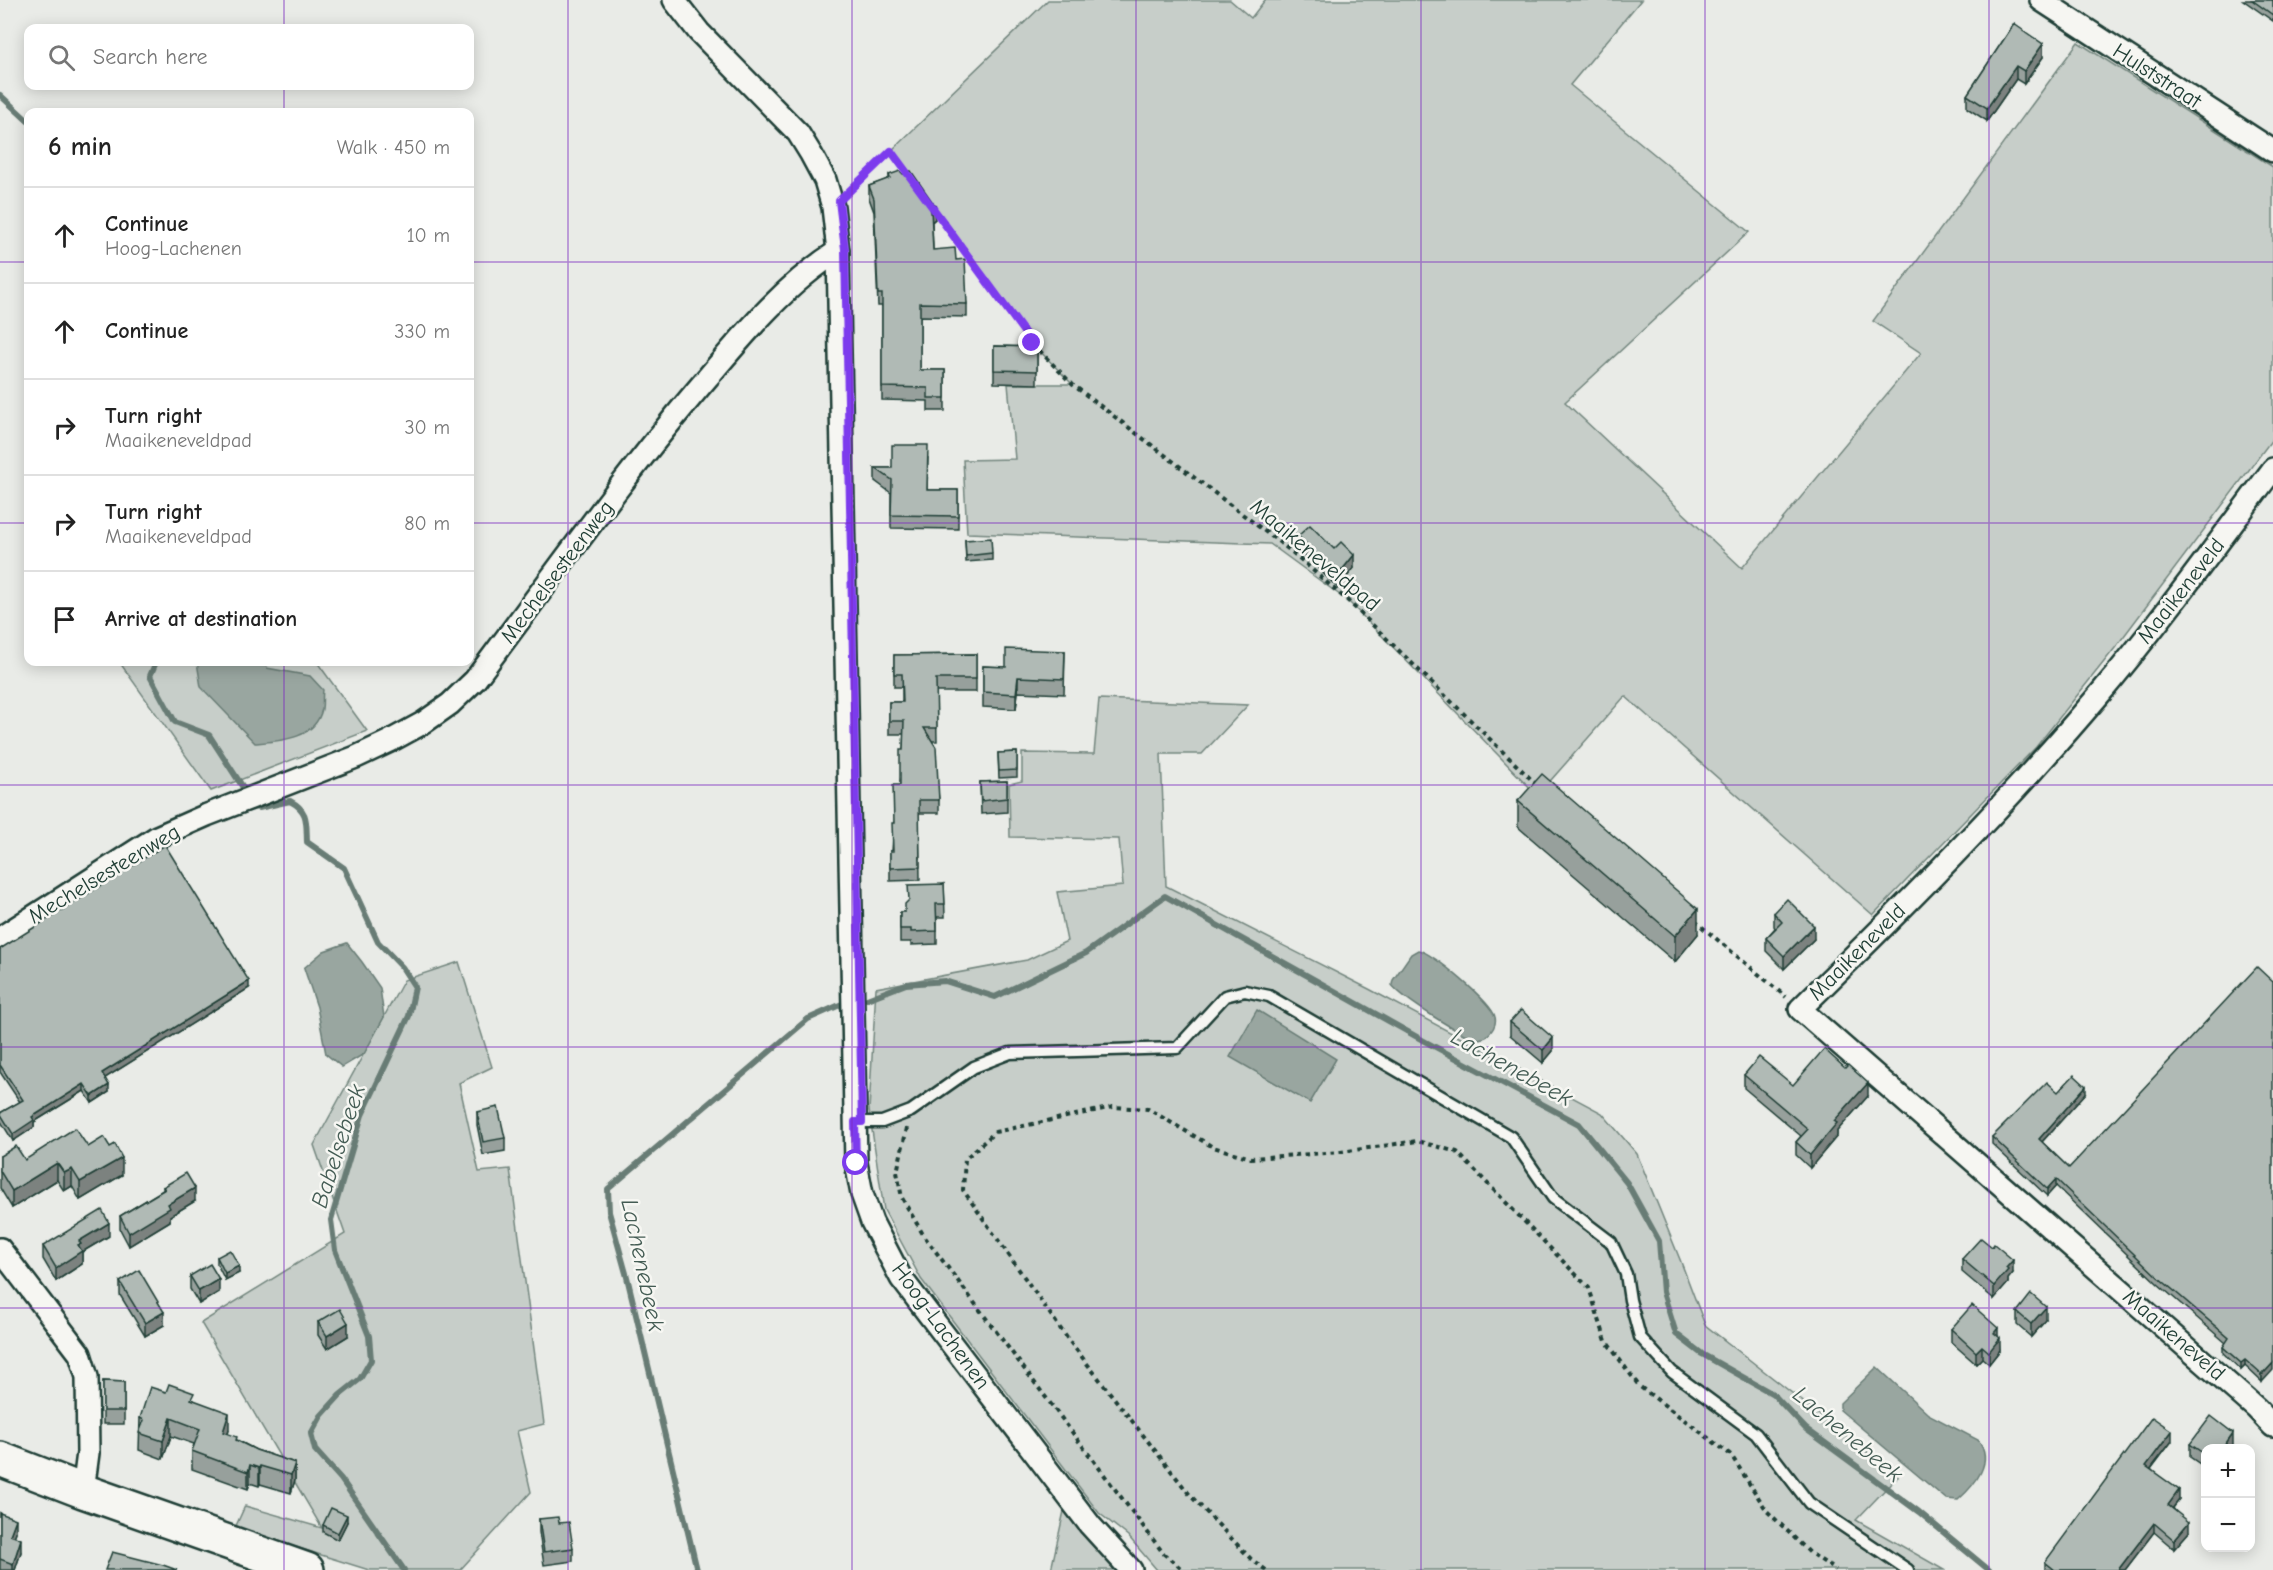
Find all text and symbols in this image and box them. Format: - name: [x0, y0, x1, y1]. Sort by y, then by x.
- search box: [24, 24, 474, 90]
- street label: Hulststraat: [2108, 38, 2207, 115]
- icon: search: [45, 41, 78, 74]
- text: Search here: [93, 44, 208, 70]
- text: 6 min: [48, 132, 112, 162]
- text: Walk · 450 m: [337, 136, 450, 159]
- text: Continue: [105, 211, 188, 237]
- icon: ahead: [48, 219, 81, 252]
- text: 10 m: [407, 224, 450, 247]
- text: Hoog-Lachenen: [105, 237, 242, 260]
- icon: ahead: [48, 315, 81, 348]
- text: Continue: [105, 318, 188, 344]
- text: 330 m: [394, 320, 450, 343]
- route end: [1018, 329, 1044, 355]
- text: Turn right: [105, 403, 202, 429]
- icon: right: [48, 411, 81, 444]
- text: 30 m: [404, 416, 450, 439]
- text: Maaikeneveldpad: [105, 429, 252, 452]
- street label: Maaikeneveldpad: [1245, 493, 1385, 617]
- street label: Mechelsesteenweg: [495, 495, 619, 649]
- text: Turn right: [105, 499, 202, 525]
- icon: right: [48, 507, 81, 540]
- text: 80 m: [404, 512, 450, 535]
- text: Maaikeneveldpad: [105, 525, 252, 548]
- street label: Maaikeneveld: [2132, 533, 2230, 649]
- icon: arrive: [48, 603, 81, 636]
- text: Arrive at destination: [105, 606, 297, 632]
- street label: Mechelsesteenweg: [23, 818, 185, 930]
- street label: Maaikeneveld: [1803, 898, 1911, 1006]
- water label: Lachenebeek: [1446, 1022, 1578, 1112]
- water label: Babelsebeek: [305, 1080, 371, 1211]
- route start: [842, 1149, 868, 1175]
- water label: Lachenebeek: [615, 1196, 671, 1334]
- street label: Hoog-Lachenen: [886, 1258, 996, 1394]
- street label: Maaikeneveld: [2118, 1284, 2230, 1386]
- water label: Lachenebeek: [1787, 1380, 1909, 1488]
- map controls: [2201, 1444, 2255, 1552]
- button: +: [2201, 1444, 2255, 1498]
- button: −: [2201, 1498, 2255, 1552]

